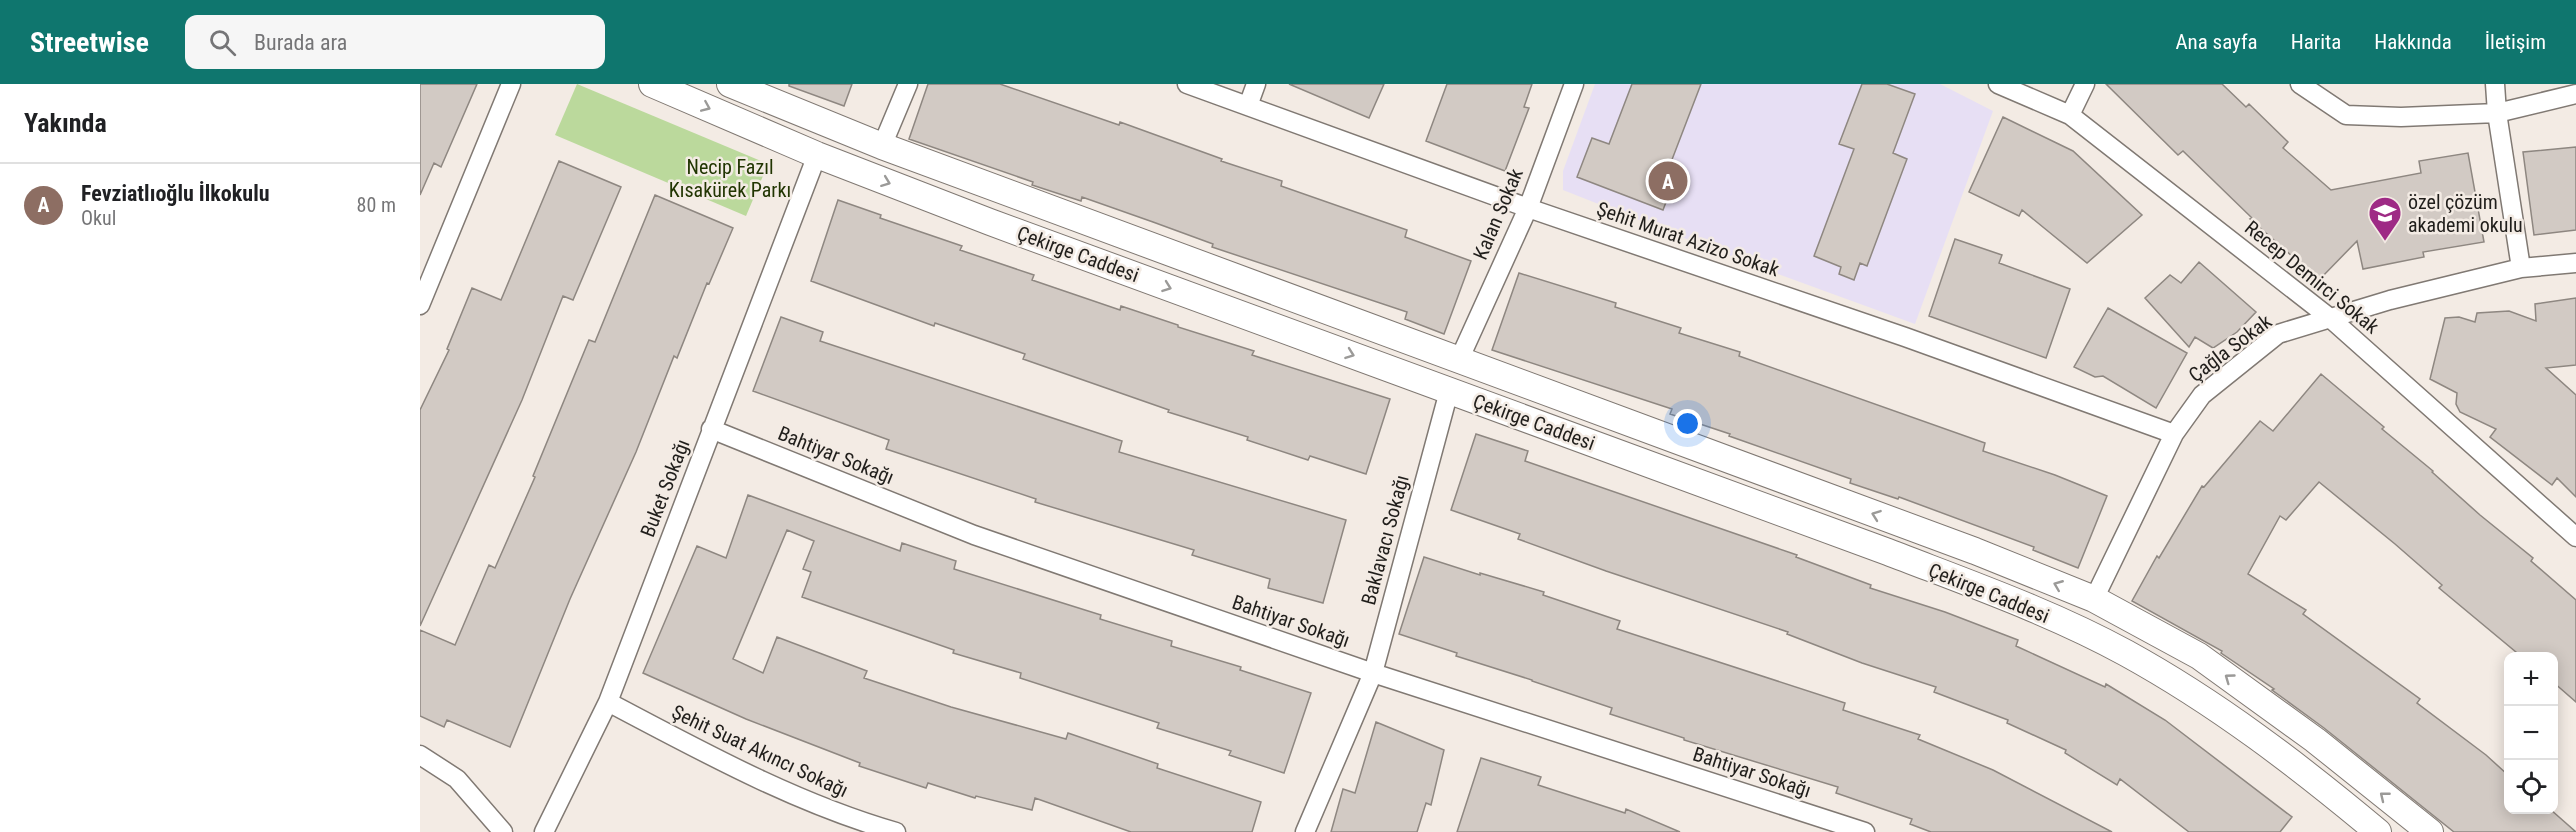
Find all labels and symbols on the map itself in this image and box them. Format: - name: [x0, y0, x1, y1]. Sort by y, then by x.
- one-way arrow: [700, 100, 711, 112]
- park label: Necip Fazıl Kısakürek Parkı: [669, 155, 791, 202]
- pin: A: [1648, 158, 1688, 204]
- street label: Kalan Sokak: [1468, 165, 1528, 263]
- one-way arrow: [881, 174, 891, 187]
- place label: özel çözüm akademi okulu: [2408, 190, 2523, 237]
- school or university icon: özel çözüm akademi okulu: [2367, 195, 2403, 242]
- street label: Şehit Murat Azizo Sokak: [1594, 197, 1782, 281]
- street label: Recep Demirci Sokak: [2240, 215, 2384, 339]
- street label: Çekirge Caddesi: [1014, 221, 1142, 287]
- one-way arrow: [1161, 280, 1172, 292]
- street label: Çağla Sokak: [2184, 309, 2276, 387]
- one-way arrow: [1344, 347, 1355, 360]
- street label: Çekirge Caddesi: [1470, 389, 1598, 455]
- your location: [1673, 409, 1702, 438]
- street label: Bahtiyar Sokağı: [775, 421, 897, 489]
- street label: Buket Sokağı: [635, 436, 695, 540]
- street label: Baklavacı Sokağı: [1356, 472, 1414, 608]
- one-way arrow: [1871, 509, 1882, 522]
- street label: Çekirge Caddesi: [1925, 558, 2053, 628]
- one-way arrow: [2053, 580, 2064, 592]
- street label: Bahtiyar Sokağı: [1229, 590, 1353, 652]
- one-way arrow: [2224, 674, 2235, 685]
- street label: Şehit Suat Akıncı Sokağı: [668, 700, 852, 802]
- street label: Bahtiyar Sokağı: [1690, 742, 1814, 802]
- one-way arrow: [2380, 792, 2391, 803]

